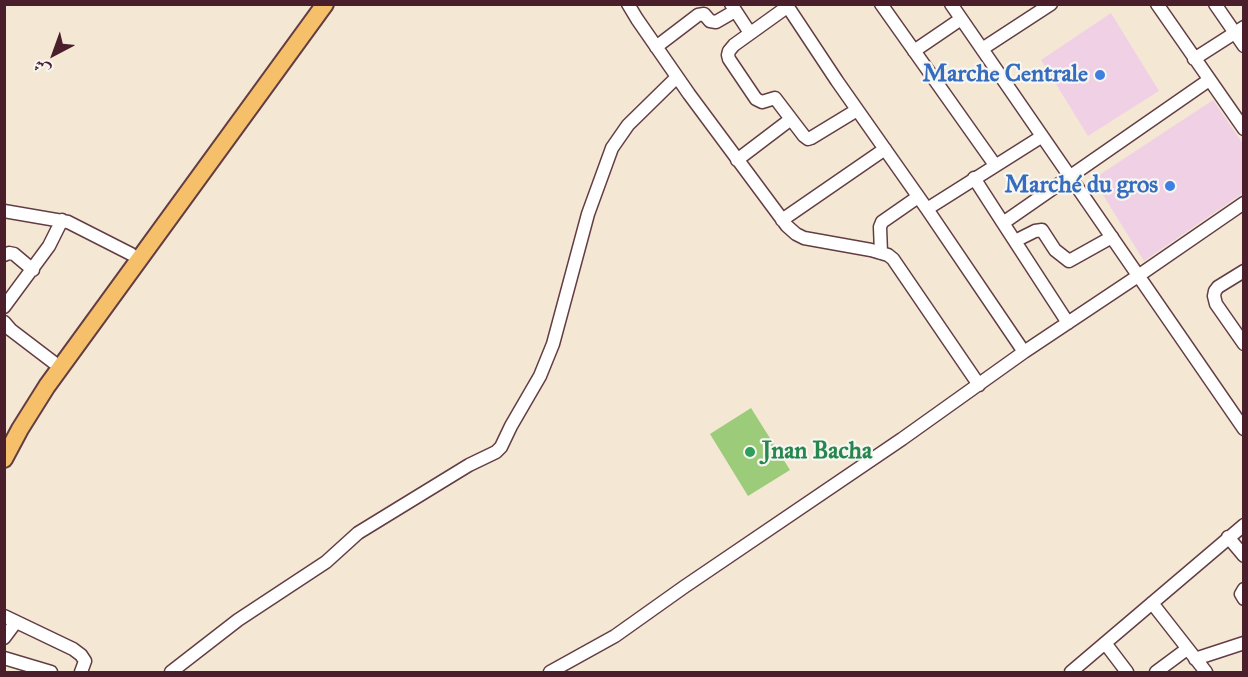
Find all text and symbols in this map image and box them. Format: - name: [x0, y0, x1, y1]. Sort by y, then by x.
- north arrow: [24, 24, 84, 84]
- text: ش: [30, 56, 54, 80]
- place label: Marche Centrale: [922, 61, 1088, 89]
- marker: Marche Centrale: [1093, 68, 1107, 82]
- place label: Marché du gros: [1005, 172, 1158, 200]
- marker: Marché du gros: [1163, 179, 1177, 193]
- place label: Jnan Bacha: [762, 438, 872, 466]
- marker: Jnan Bacha: [743, 445, 757, 459]

